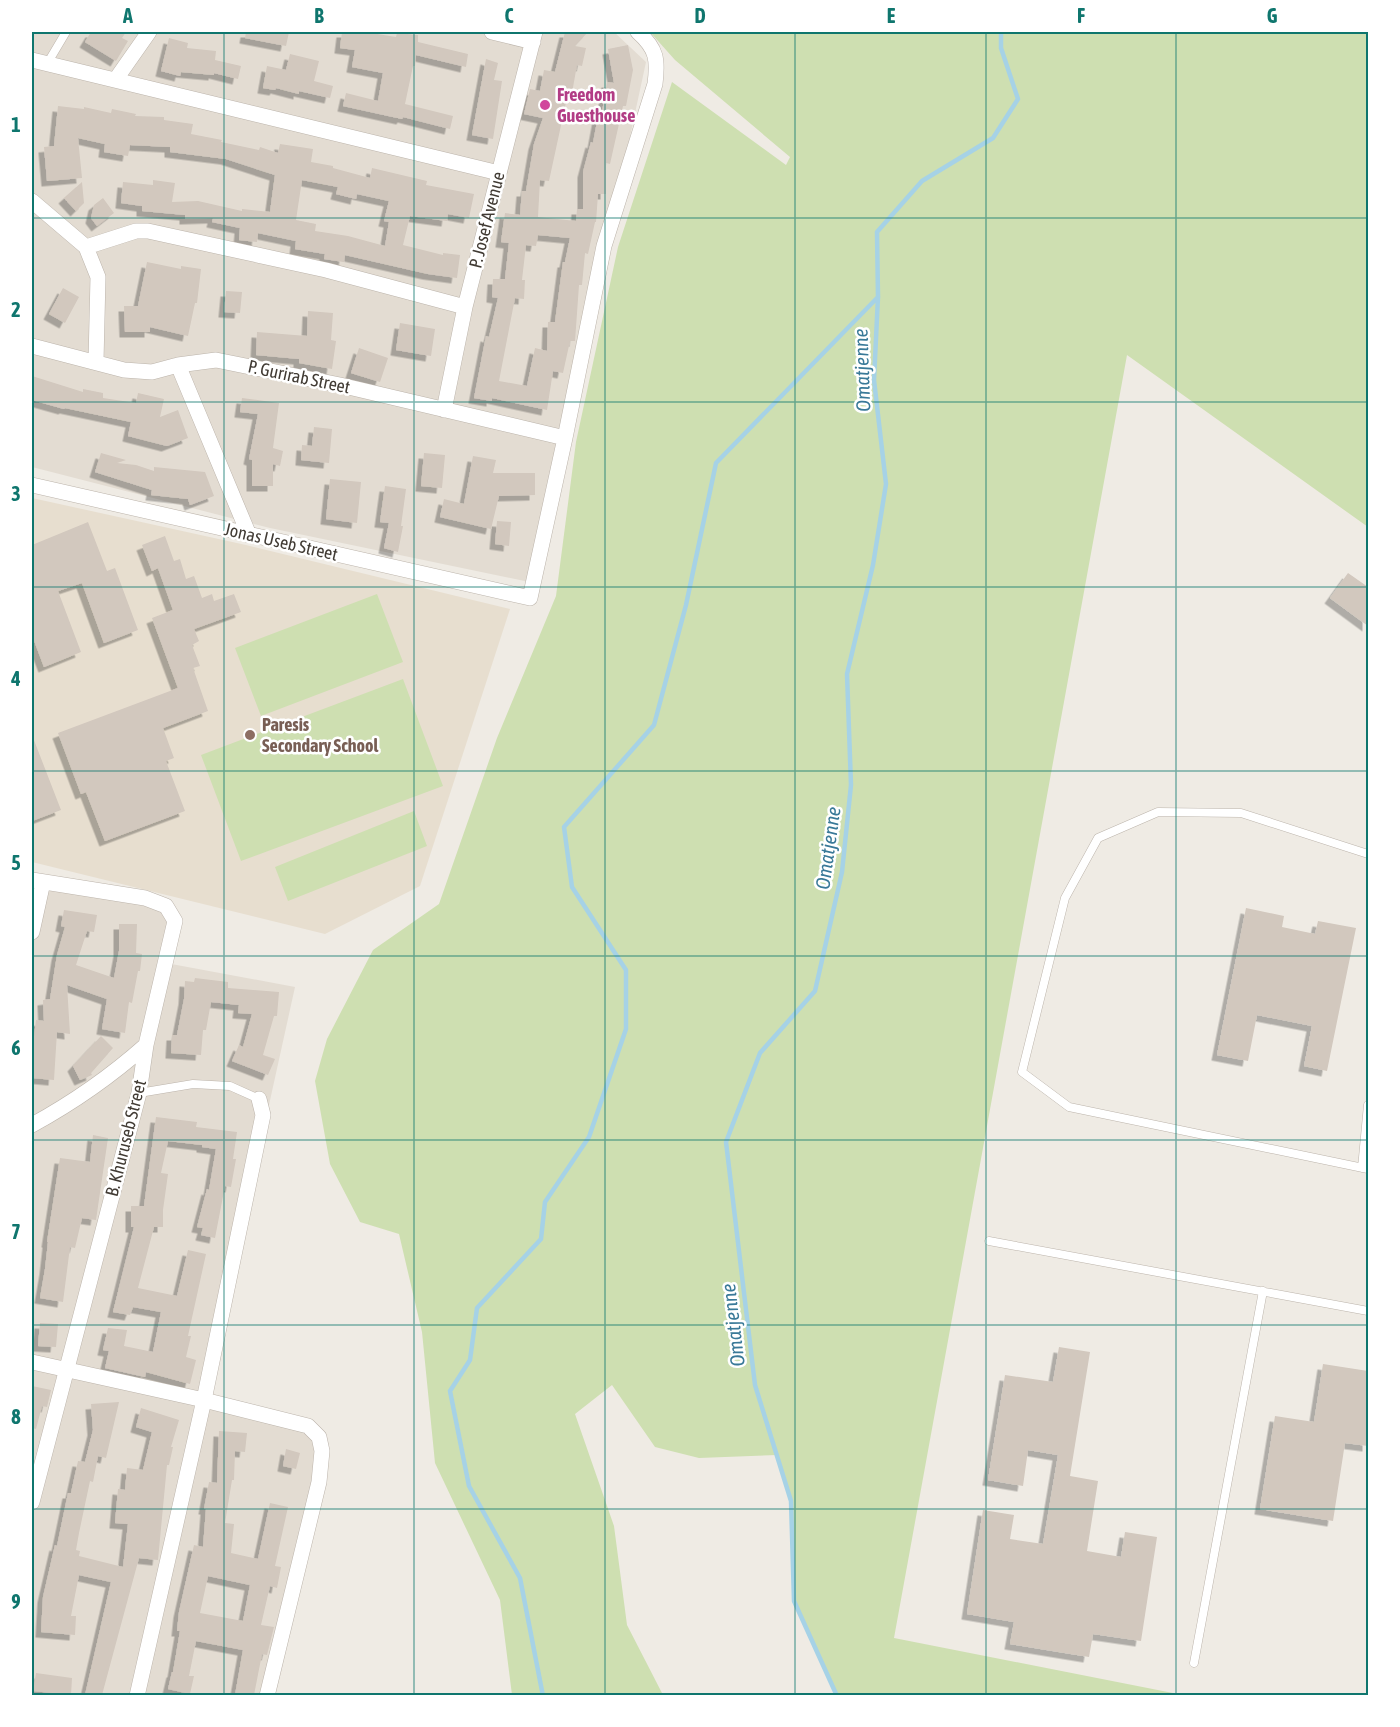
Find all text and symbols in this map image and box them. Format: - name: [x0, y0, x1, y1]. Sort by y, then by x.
- text: A: [122, 4, 133, 27]
- text: B: [314, 4, 324, 27]
- text: C: [505, 4, 514, 27]
- text: D: [694, 4, 706, 27]
- text: E: [887, 4, 896, 27]
- text: F: [1077, 4, 1085, 27]
- text: G: [1267, 4, 1278, 27]
- place label: Freedom Guesthouse: [557, 84, 635, 126]
- marker: Freedom Guesthouse: [538, 98, 552, 112]
- text: 1: [11, 113, 21, 136]
- street label: P. Josef Avenue: [464, 170, 509, 270]
- text: 2: [11, 298, 21, 321]
- water label: Omatjenne: [849, 328, 874, 412]
- street label: P. Gurirab Street: [246, 355, 352, 398]
- text: 3: [11, 482, 21, 505]
- street label: Jonas Useb Street: [222, 518, 340, 565]
- text: 4: [10, 667, 21, 690]
- place label: Paresis Secondary School: [262, 714, 378, 756]
- marker: Paresis Secondary School: [243, 728, 257, 742]
- water label: Omatjenne: [810, 805, 845, 891]
- text: 5: [11, 851, 21, 874]
- text: 6: [11, 1036, 21, 1059]
- street label: B. Khuruseb Street: [101, 1077, 150, 1198]
- text: 7: [11, 1220, 21, 1243]
- water label: Omatjenne: [716, 1282, 749, 1368]
- text: 8: [11, 1405, 21, 1428]
- text: 9: [11, 1590, 21, 1613]

